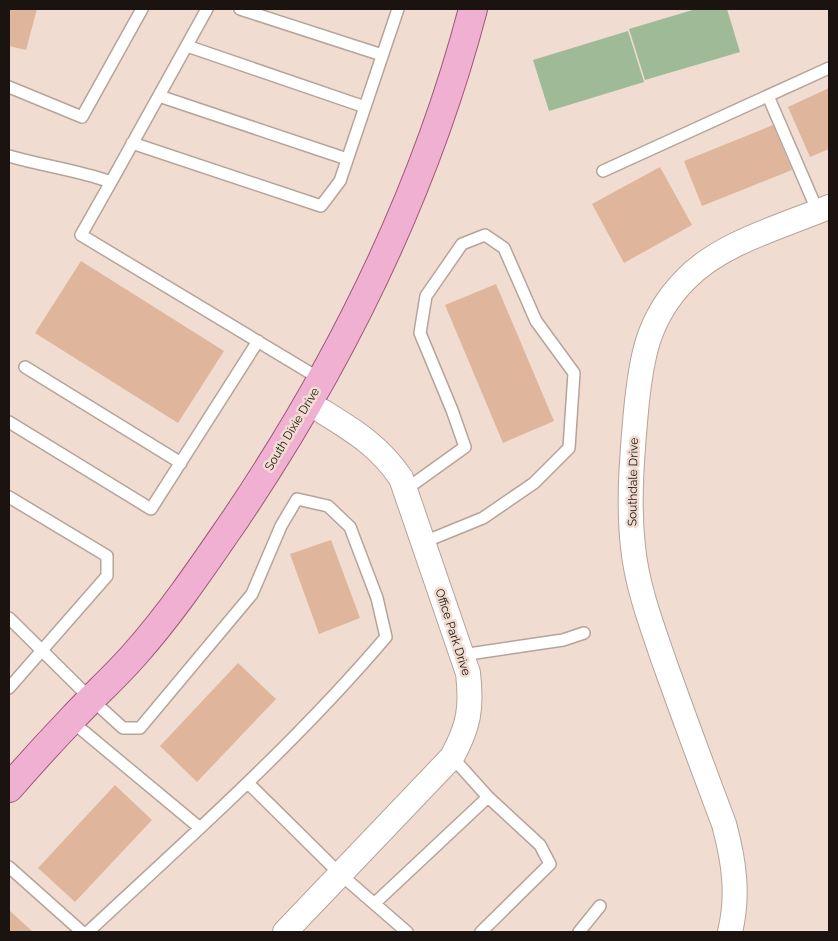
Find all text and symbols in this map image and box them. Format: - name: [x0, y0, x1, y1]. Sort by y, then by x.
- street label: South Dixie Drive: [262, 385, 322, 473]
- street label: Southdale Drive: [625, 438, 641, 526]
- street label: Office Park Drive: [432, 587, 474, 677]

